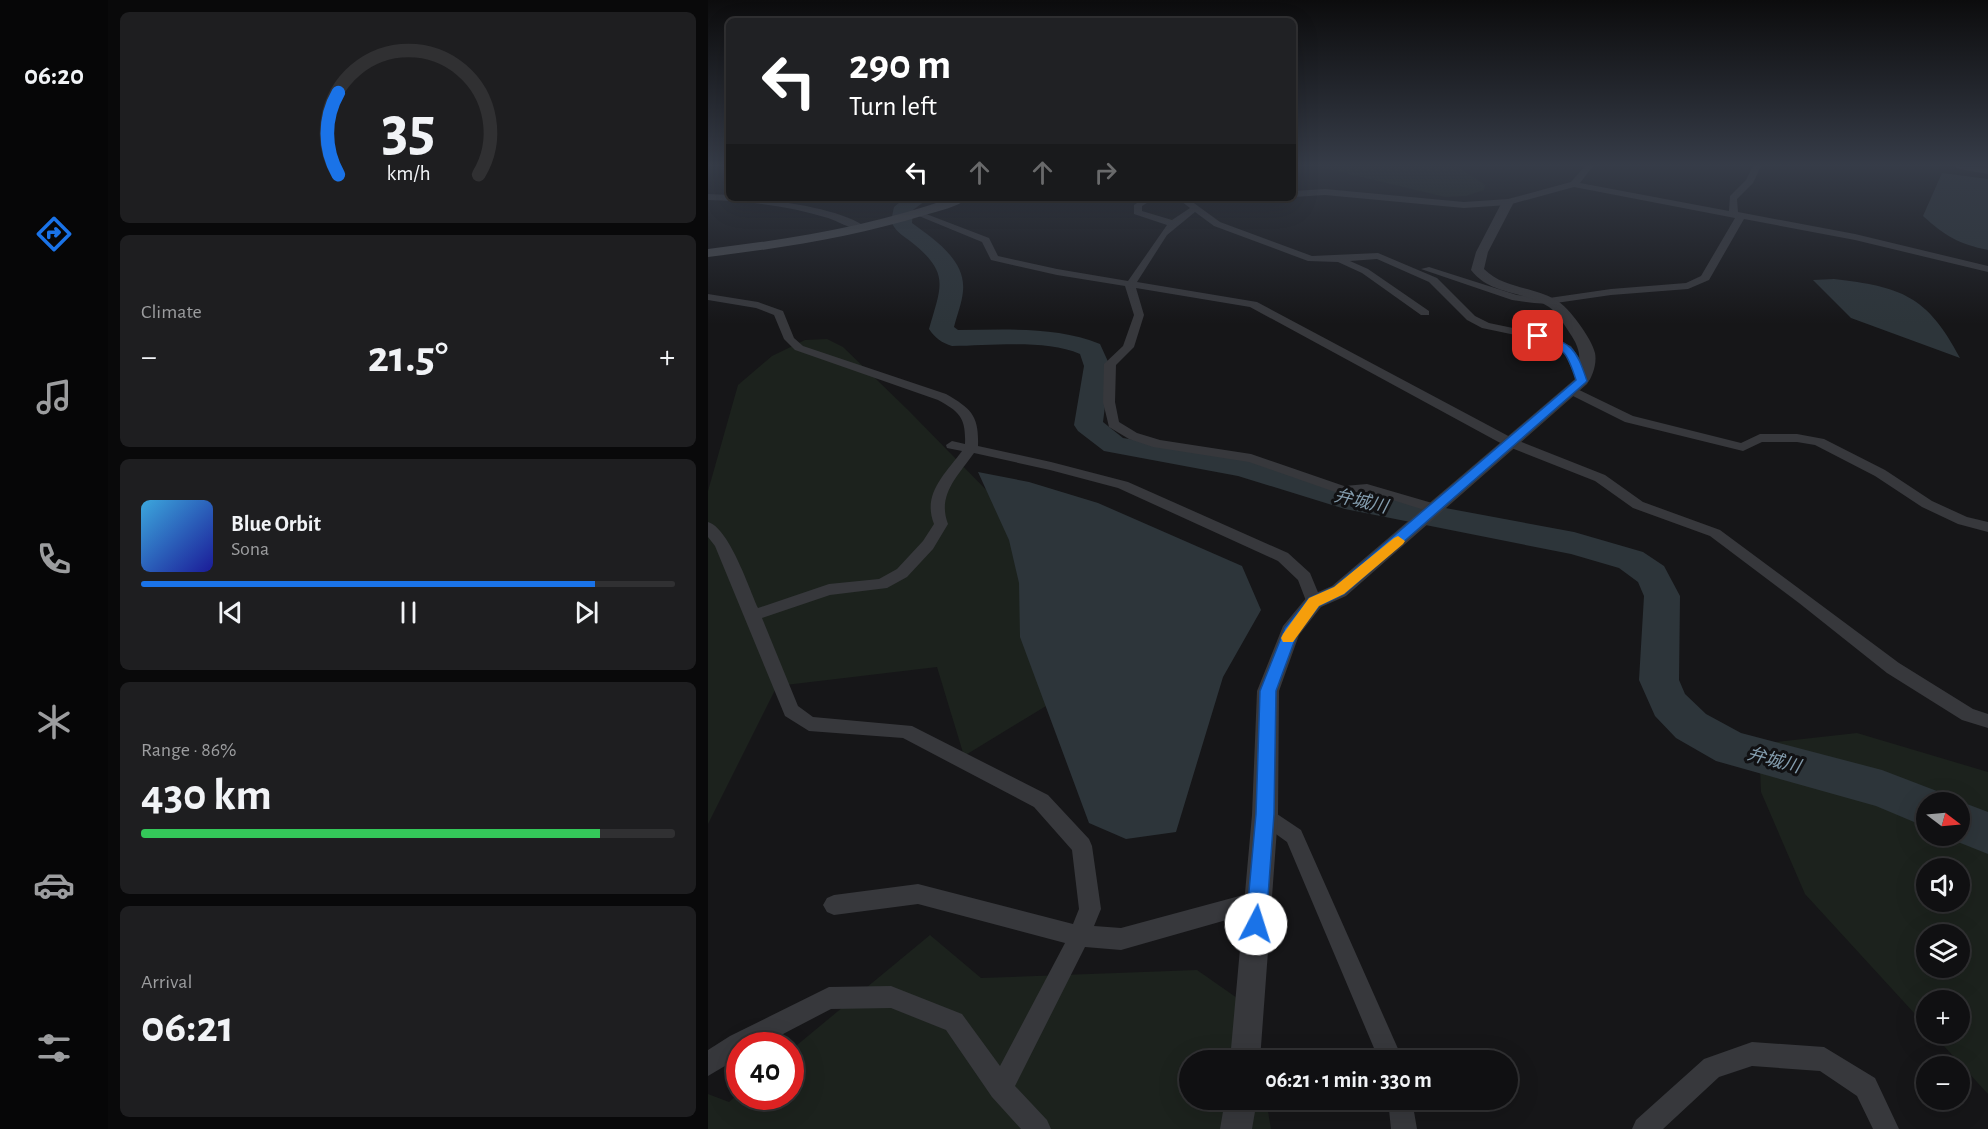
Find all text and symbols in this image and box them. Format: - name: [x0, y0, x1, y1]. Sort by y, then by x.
- icon: left: [750, 42, 828, 120]
- text: 290 m: [849, 44, 951, 86]
- text: 06:20: [24, 62, 84, 89]
- text: Turn left: [849, 93, 937, 120]
- text: 35: [381, 99, 435, 161]
- icon: left: [900, 156, 933, 189]
- icon: ahead: [963, 156, 996, 189]
- icon: ahead: [1026, 156, 1059, 189]
- icon: right: [1089, 156, 1122, 189]
- text: km/h: [386, 163, 430, 184]
- icon: directions: [33, 213, 75, 255]
- text: Climate: [141, 302, 202, 322]
- pin: [1512, 310, 1563, 361]
- icon: arrive: [1521, 319, 1554, 352]
- text: 21.5°: [368, 335, 448, 380]
- text: −: [141, 341, 157, 374]
- text: +: [659, 341, 675, 374]
- icon: music: [33, 376, 75, 418]
- water label: 弁城川: [1332, 485, 1392, 517]
- text: Blue Orbit: [231, 513, 321, 535]
- icon: phone: [33, 538, 75, 580]
- text: Sona: [231, 539, 269, 559]
- icon: previous: [214, 596, 247, 629]
- icon: pause: [392, 596, 425, 629]
- icon: next: [570, 596, 603, 629]
- icon: climate: [33, 701, 75, 743]
- text: Range · 86%: [141, 740, 237, 760]
- water label: 弁城川: [1745, 743, 1805, 777]
- text: 430 km: [141, 773, 272, 818]
- north arrow: [1916, 792, 1970, 846]
- map controls: [1916, 792, 1970, 1110]
- button: sound: [1916, 858, 1970, 912]
- icon: car: [33, 864, 75, 906]
- position arrow: [1224, 892, 1288, 956]
- button: layers: [1916, 924, 1970, 978]
- text: Arrival: [141, 972, 192, 992]
- button: +: [1916, 990, 1970, 1044]
- text: 06:21: [141, 1005, 234, 1050]
- icon: filters: [33, 1027, 75, 1069]
- speed limit sign: 40: [726, 1032, 804, 1110]
- button: −: [1916, 1056, 1970, 1110]
- text: 06:21 · 1 min · 330 m: [1265, 1069, 1432, 1091]

